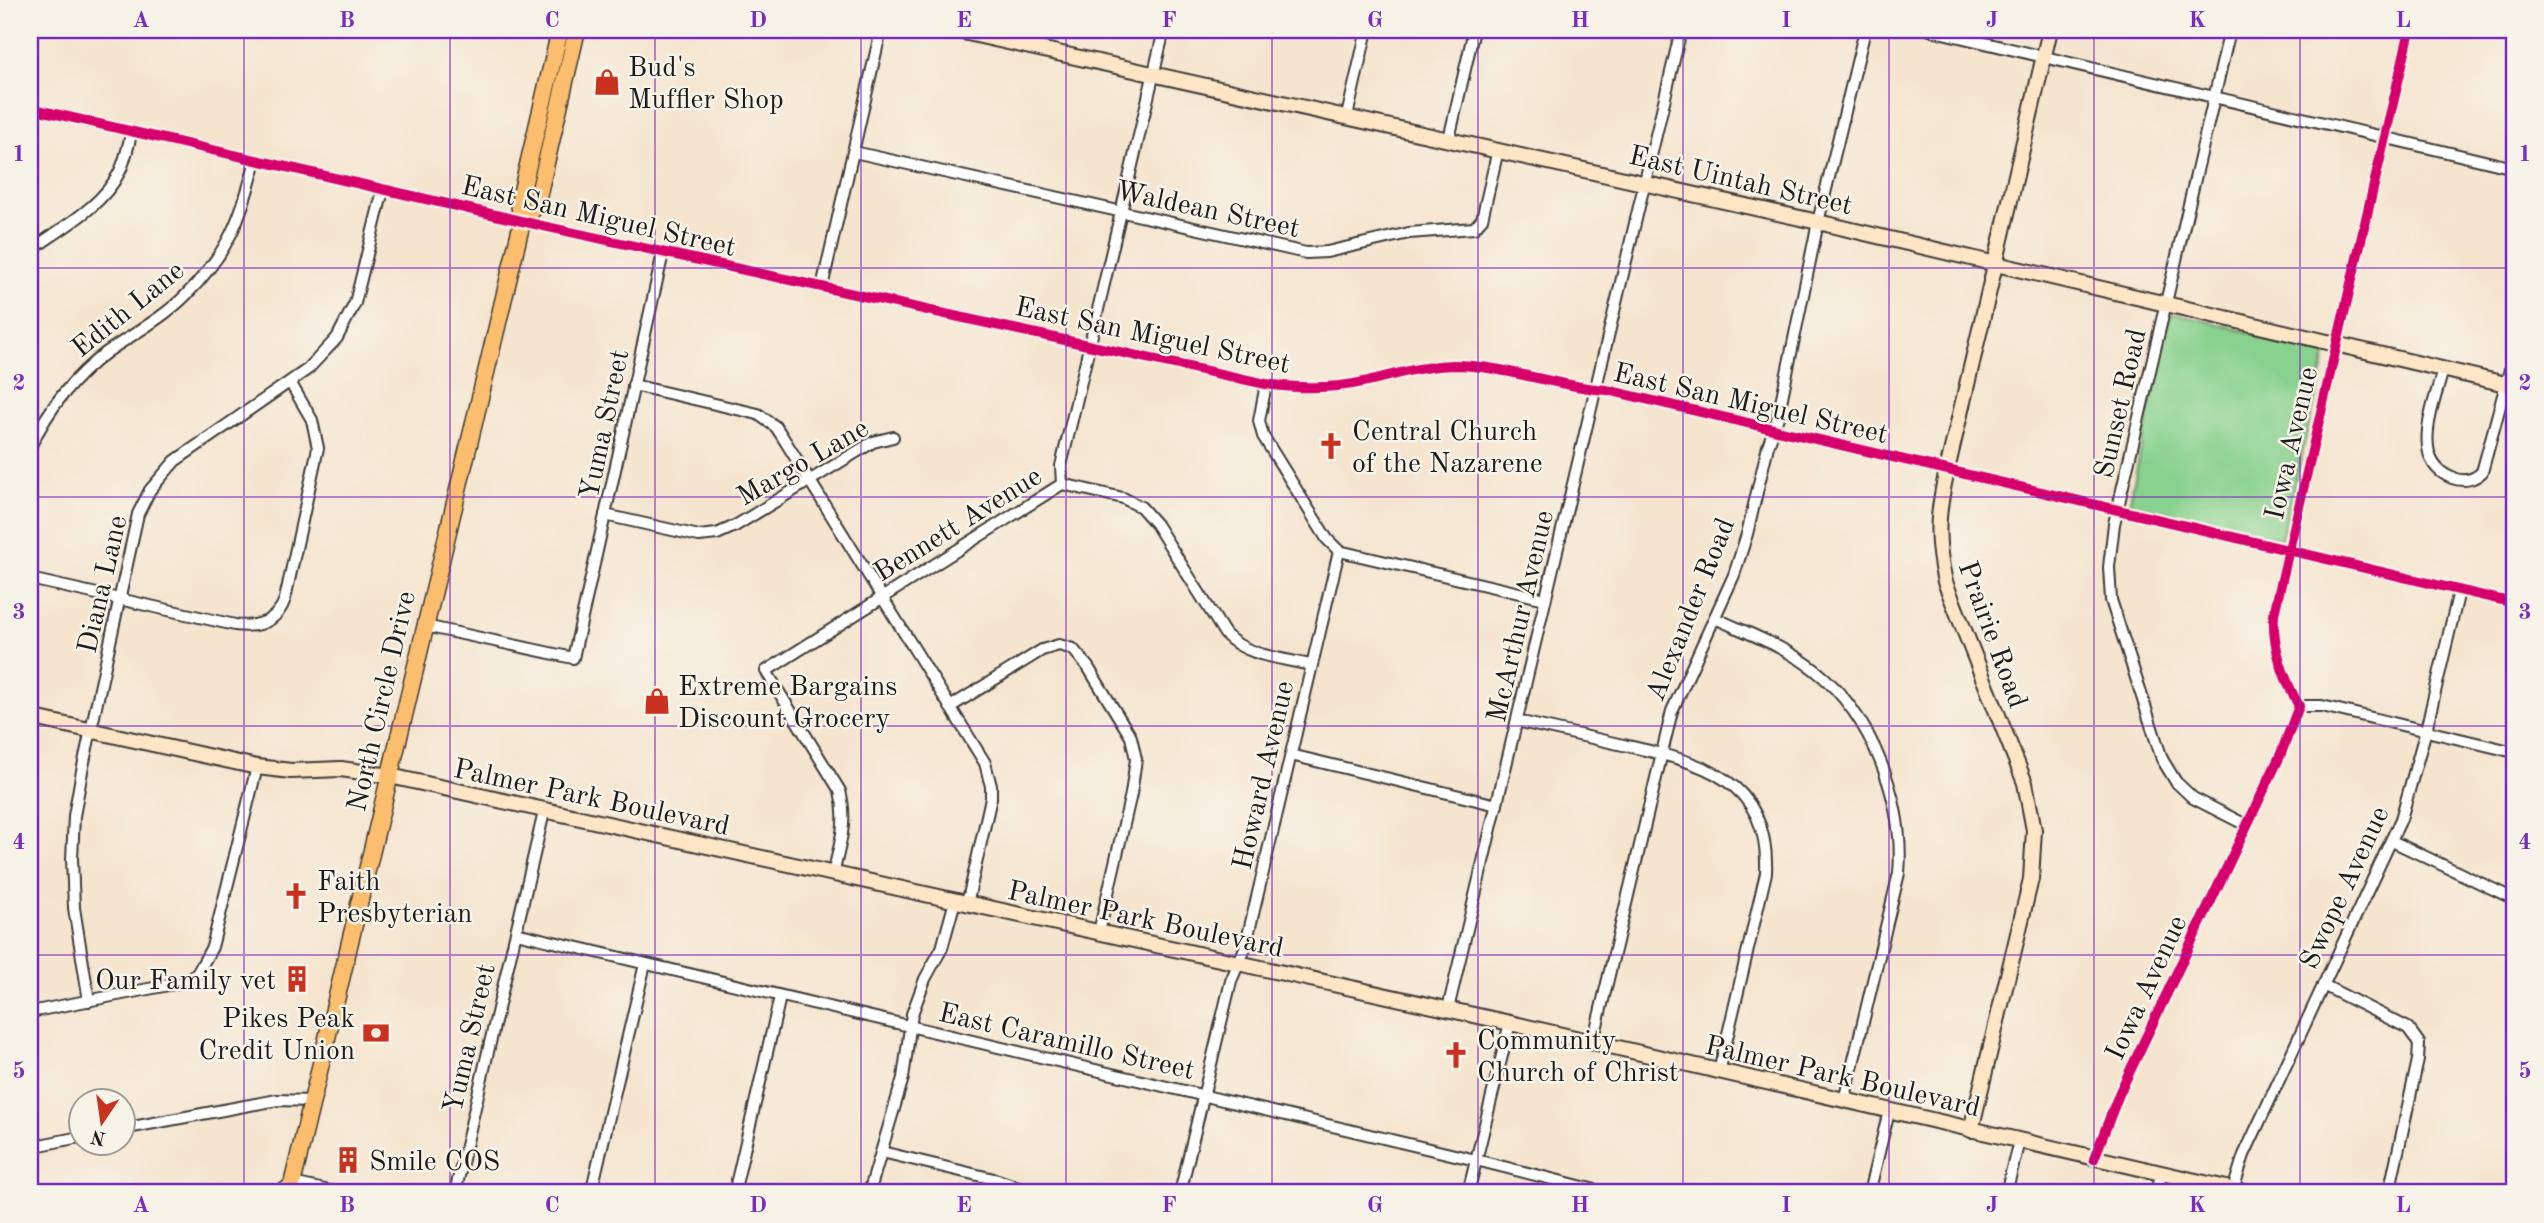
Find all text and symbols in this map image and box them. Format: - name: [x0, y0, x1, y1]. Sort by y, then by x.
- text: A: [132, 9, 150, 32]
- text: B: [339, 9, 355, 32]
- text: C: [544, 9, 560, 32]
- text: D: [749, 9, 767, 32]
- text: E: [956, 9, 972, 32]
- text: F: [1161, 9, 1177, 32]
- text: G: [1367, 9, 1383, 32]
- text: H: [1571, 9, 1589, 32]
- text: I: [1781, 9, 1791, 32]
- text: J: [1986, 9, 1998, 32]
- text: K: [2188, 9, 2206, 32]
- text: L: [2395, 9, 2411, 32]
- place label: Bud's Muffler Shop: [628, 55, 784, 115]
- shop icon: Bud's Muffler Shop: [592, 67, 622, 97]
- text: 1: [12, 143, 26, 166]
- street label: East Uintah Street: [1626, 143, 1855, 221]
- text: 1: [2518, 143, 2532, 166]
- street label: East San Miguel Street: [458, 173, 738, 263]
- street label: Waldean Street: [1113, 178, 1302, 244]
- street label: Edith Lane: [68, 257, 190, 364]
- street label: East San Miguel Street: [1012, 294, 1293, 380]
- street label: Sunset Road: [2091, 326, 2153, 481]
- street label: Yuma Street: [576, 347, 635, 502]
- street label: East San Miguel Street: [1610, 360, 1890, 450]
- street label: Iowa Avenue: [2262, 365, 2324, 523]
- text: 2: [12, 372, 26, 395]
- text: 2: [2518, 372, 2532, 395]
- street label: Margo Lane: [733, 415, 874, 512]
- place label: Central Church of the Nazarene: [1352, 419, 1543, 479]
- church icon: Central Church of the Nazarene: [1316, 431, 1346, 461]
- street label: Bennett Avenue: [870, 463, 1047, 588]
- street label: McArthur Avenue: [1484, 508, 1560, 725]
- street label: Diana Lane: [74, 513, 133, 656]
- street label: Alexander Road: [1642, 515, 1741, 706]
- street label: Prairie Road: [1952, 558, 2031, 712]
- street label: North Circle Drive: [344, 589, 422, 815]
- text: 3: [12, 601, 26, 624]
- text: 3: [2518, 601, 2532, 624]
- place label: Extreme Bargains Discount Grocery: [678, 674, 897, 734]
- street label: Howard Avenue: [1230, 678, 1300, 873]
- shop icon: Extreme Bargains Discount Grocery: [642, 686, 672, 716]
- street label: Palmer Park Boulevard: [451, 756, 732, 842]
- street label: Swope Avenue: [2296, 803, 2396, 974]
- text: 4: [12, 831, 26, 854]
- text: 4: [2518, 831, 2532, 854]
- place label: Faith Presbyterian: [317, 869, 472, 929]
- street label: Palmer Park Boulevard: [1005, 878, 1286, 964]
- church icon: Faith Presbyterian: [281, 881, 311, 911]
- street label: Iowa Avenue: [2102, 912, 2193, 1065]
- street label: Yuma Street: [440, 961, 502, 1116]
- building icon: Our Family vet: [282, 964, 312, 994]
- place label: Our Family vet: [95, 968, 276, 996]
- street label: East Caramillo Street: [936, 1000, 1197, 1086]
- place label: Pikes Peak Credit Union: [199, 1006, 355, 1066]
- bank icon: Pikes Peak Credit Union: [361, 1018, 391, 1048]
- place label: Community Church of Christ: [1477, 1028, 1679, 1088]
- street label: Palmer Park Boulevard: [1702, 1033, 1983, 1123]
- church icon: Community Church of Christ: [1441, 1040, 1471, 1070]
- text: 5: [12, 1060, 26, 1083]
- text: 5: [2518, 1060, 2532, 1083]
- north arrow: [66, 1086, 136, 1156]
- text: N: [89, 1125, 108, 1147]
- building icon: Smile COS: [333, 1145, 363, 1175]
- place label: Smile COS: [369, 1149, 500, 1177]
- text: A: [132, 1194, 150, 1217]
- text: B: [339, 1194, 355, 1217]
- text: C: [544, 1194, 560, 1217]
- text: D: [749, 1194, 767, 1217]
- text: E: [956, 1194, 972, 1217]
- text: F: [1161, 1194, 1177, 1217]
- text: G: [1367, 1194, 1383, 1217]
- text: H: [1571, 1194, 1589, 1217]
- text: I: [1781, 1194, 1791, 1217]
- text: J: [1986, 1194, 1998, 1217]
- text: K: [2188, 1194, 2206, 1217]
- text: L: [2395, 1194, 2411, 1217]

